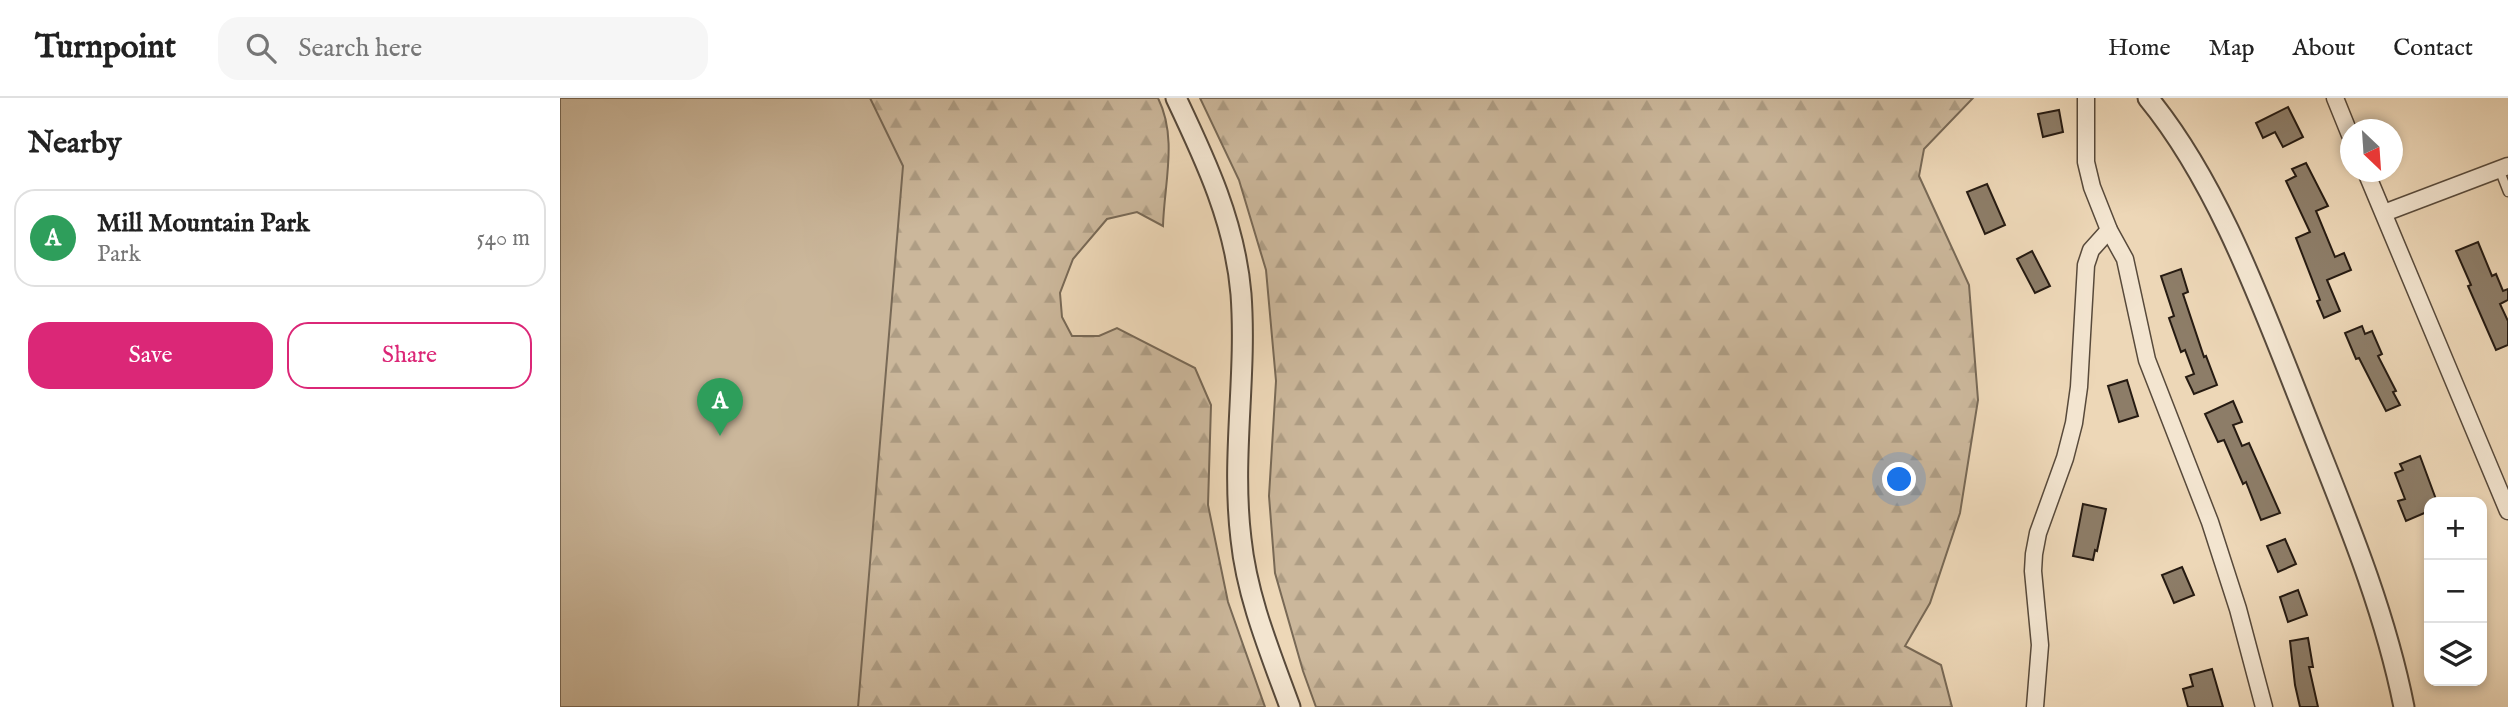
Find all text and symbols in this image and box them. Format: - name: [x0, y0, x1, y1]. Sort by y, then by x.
- search box: [218, 17, 708, 80]
- text: Turnpoint: [35, 27, 176, 69]
- icon: search: [242, 29, 280, 67]
- text: Search here: [298, 32, 422, 65]
- text: Home: [2108, 33, 2171, 64]
- text: Map: [2209, 33, 2255, 64]
- text: About: [2293, 33, 2355, 64]
- text: Contact: [2393, 33, 2473, 64]
- north arrow: [2340, 119, 2403, 182]
- text: Nearby: [28, 125, 121, 163]
- text: Mill Mountain Park: [97, 207, 310, 240]
- text: A: [45, 224, 61, 253]
- text: 540 m: [476, 224, 530, 253]
- text: Park: [97, 240, 141, 269]
- button: Save: [28, 322, 273, 389]
- button: Share: [287, 322, 532, 389]
- pin: A: [697, 378, 743, 436]
- your location: [1882, 462, 1916, 496]
- map controls: [2424, 497, 2487, 686]
- button: +: [2424, 497, 2487, 560]
- button: −: [2424, 560, 2487, 623]
- button: layers: [2424, 623, 2487, 686]

